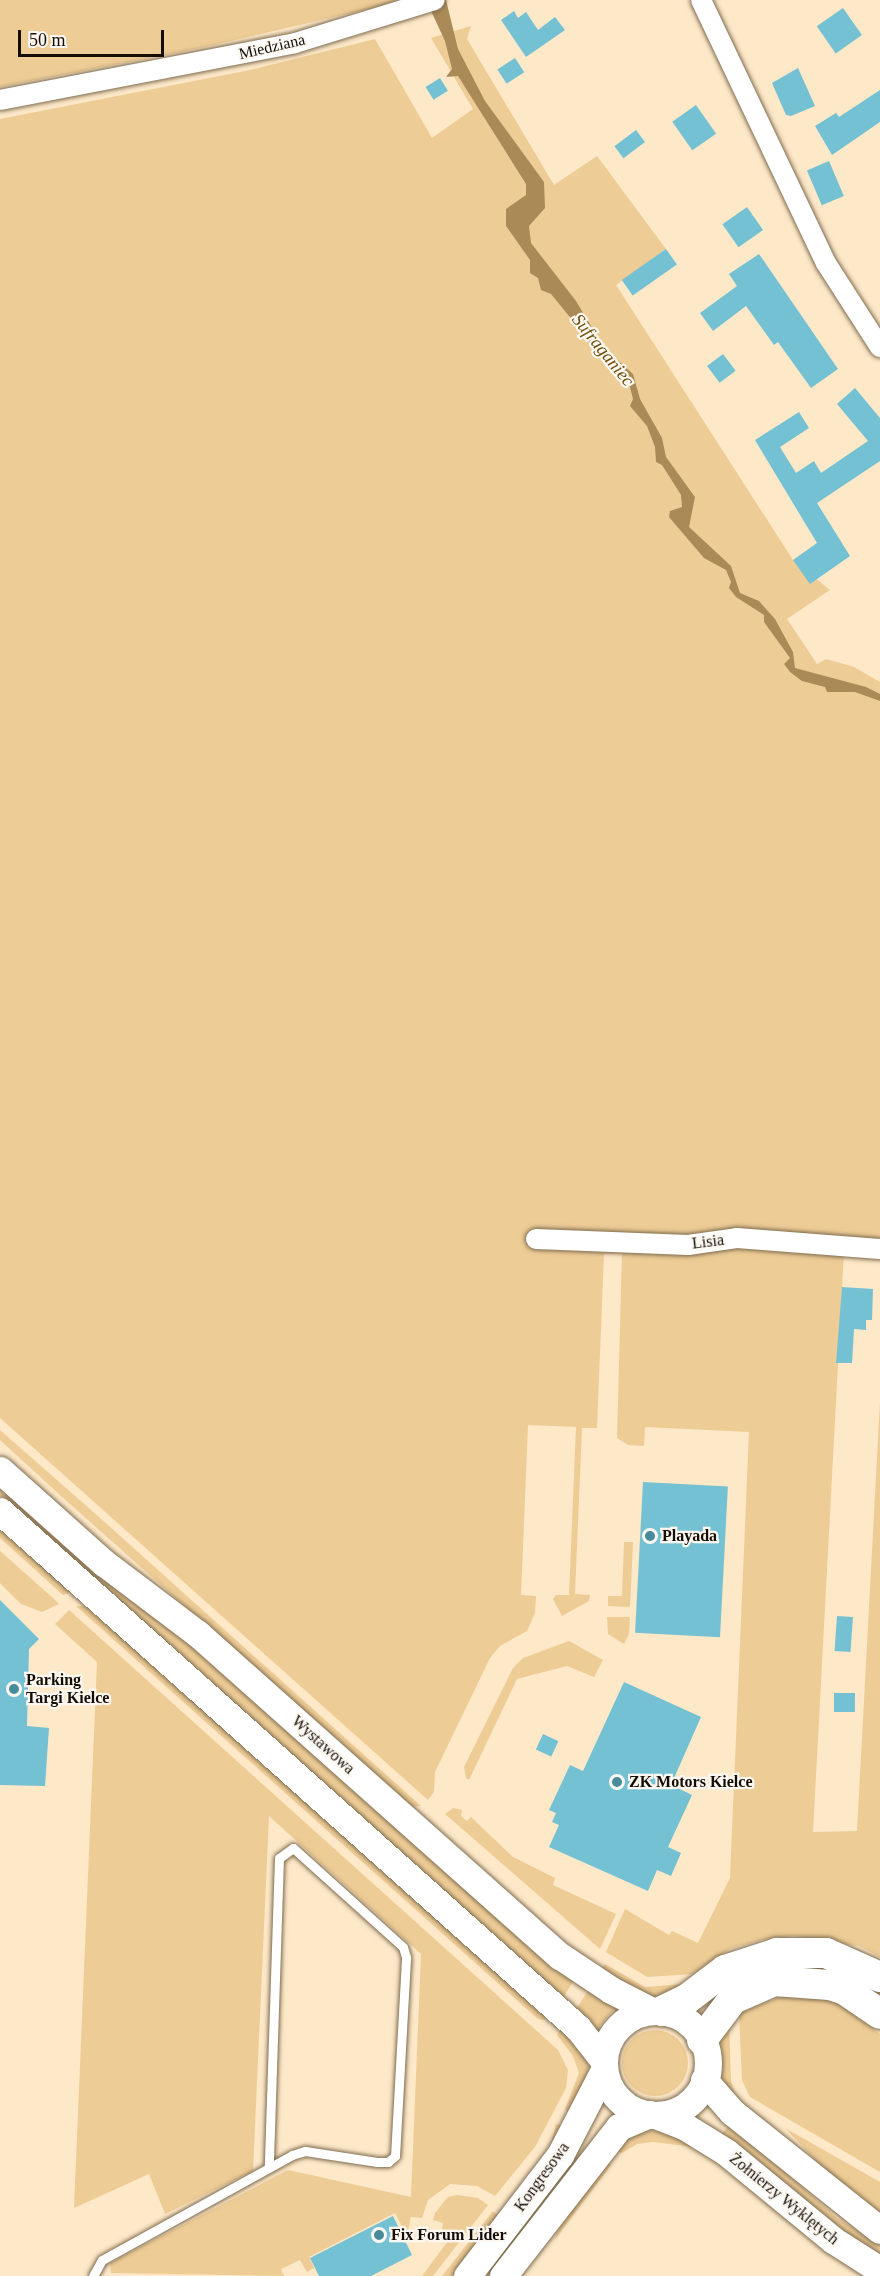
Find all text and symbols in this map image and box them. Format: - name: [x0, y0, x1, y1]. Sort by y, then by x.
- scale bar: [21, 18, 166, 56]
- text: 50 m: [29, 30, 66, 50]
- street label: Miedziana: [237, 30, 307, 64]
- water label: Sufraganiec: [567, 309, 639, 391]
- street label: Lisia: [691, 1231, 725, 1253]
- place label: Playada: [662, 1526, 717, 1546]
- marker: Playada: [643, 1529, 657, 1543]
- place label: Parking Targi Kielce: [26, 1670, 109, 1708]
- marker: Parking Targi Kielce: [7, 1682, 21, 1696]
- street label: Wystawowa: [288, 1712, 358, 1778]
- place label: ZK Motors Kielce: [629, 1772, 753, 1792]
- marker: ZK Motors Kielce: [610, 1775, 624, 1789]
- street label: Kongresowa: [510, 2139, 574, 2215]
- street label: Żołnierzy Wyklętych: [725, 2149, 843, 2249]
- place label: Fix Forum Lider: [391, 2225, 507, 2245]
- marker: Fix Forum Lider: [372, 2228, 386, 2242]

